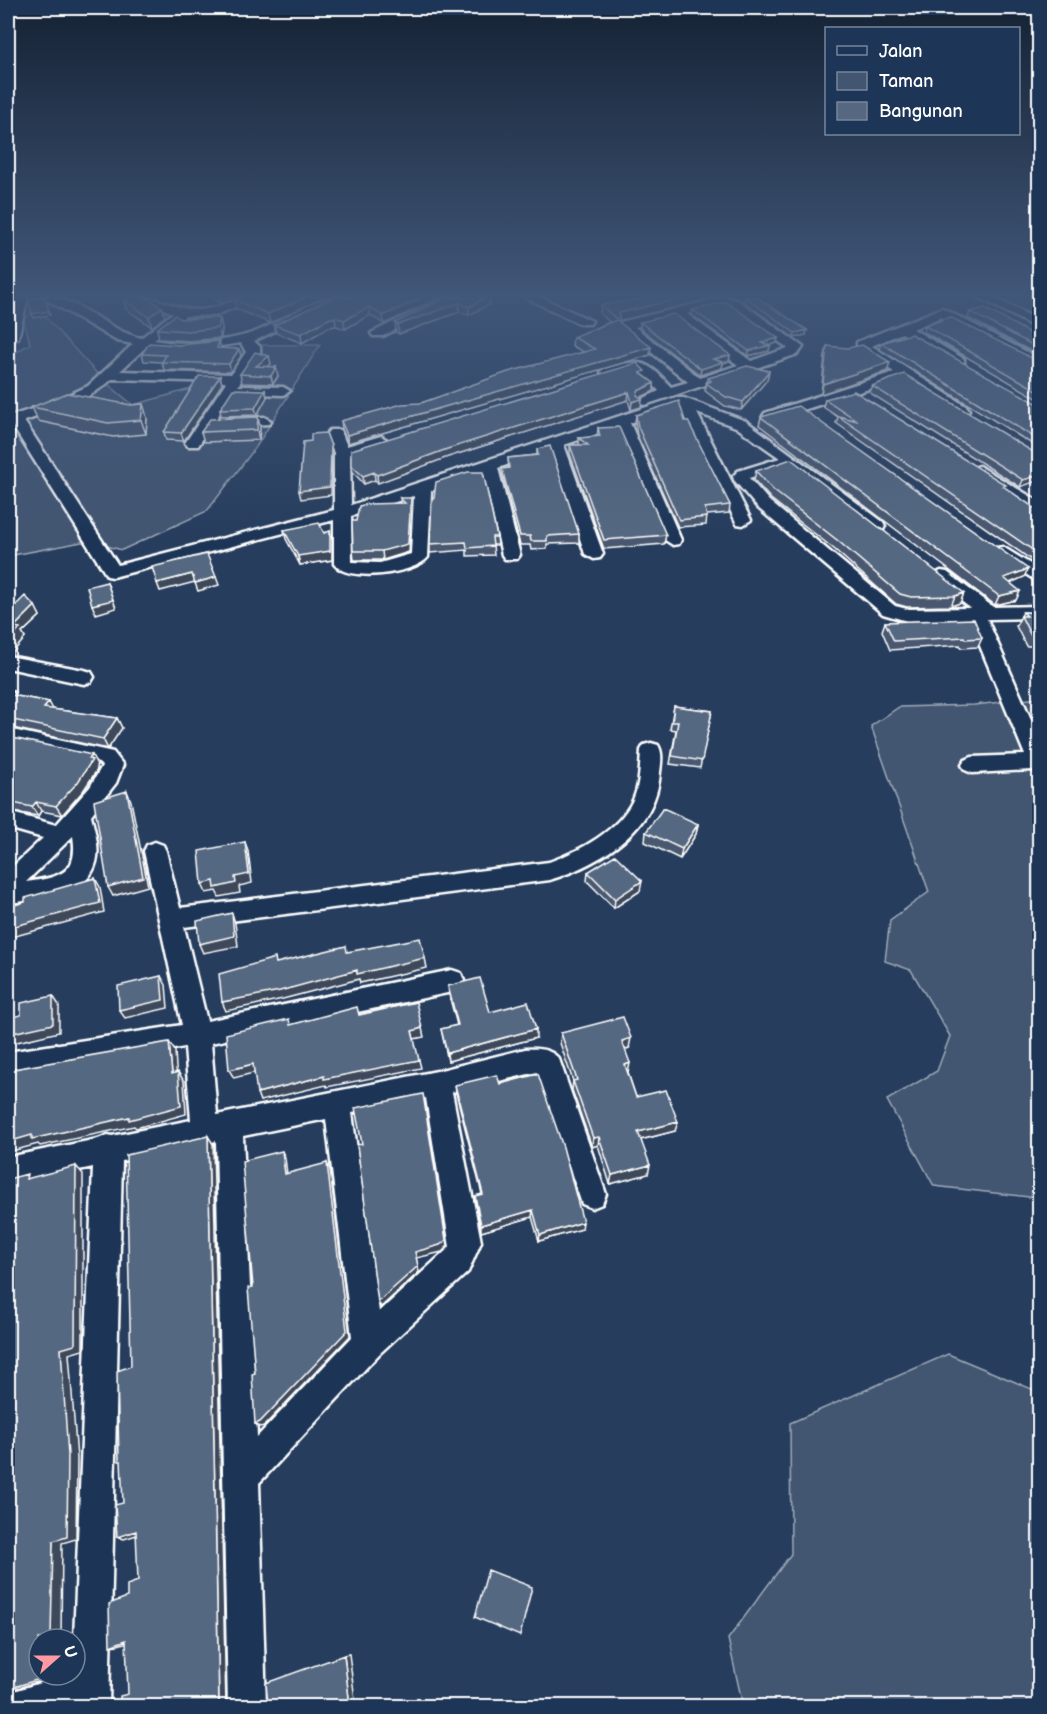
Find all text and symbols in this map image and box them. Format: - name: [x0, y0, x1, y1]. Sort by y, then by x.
- legend: [825, 27, 1020, 135]
- text: Jalan: [879, 41, 922, 62]
- text: Taman: [879, 71, 933, 92]
- text: Bangunan: [879, 101, 963, 122]
- north arrow: [27, 1627, 87, 1687]
- text: U: [59, 1643, 81, 1661]

